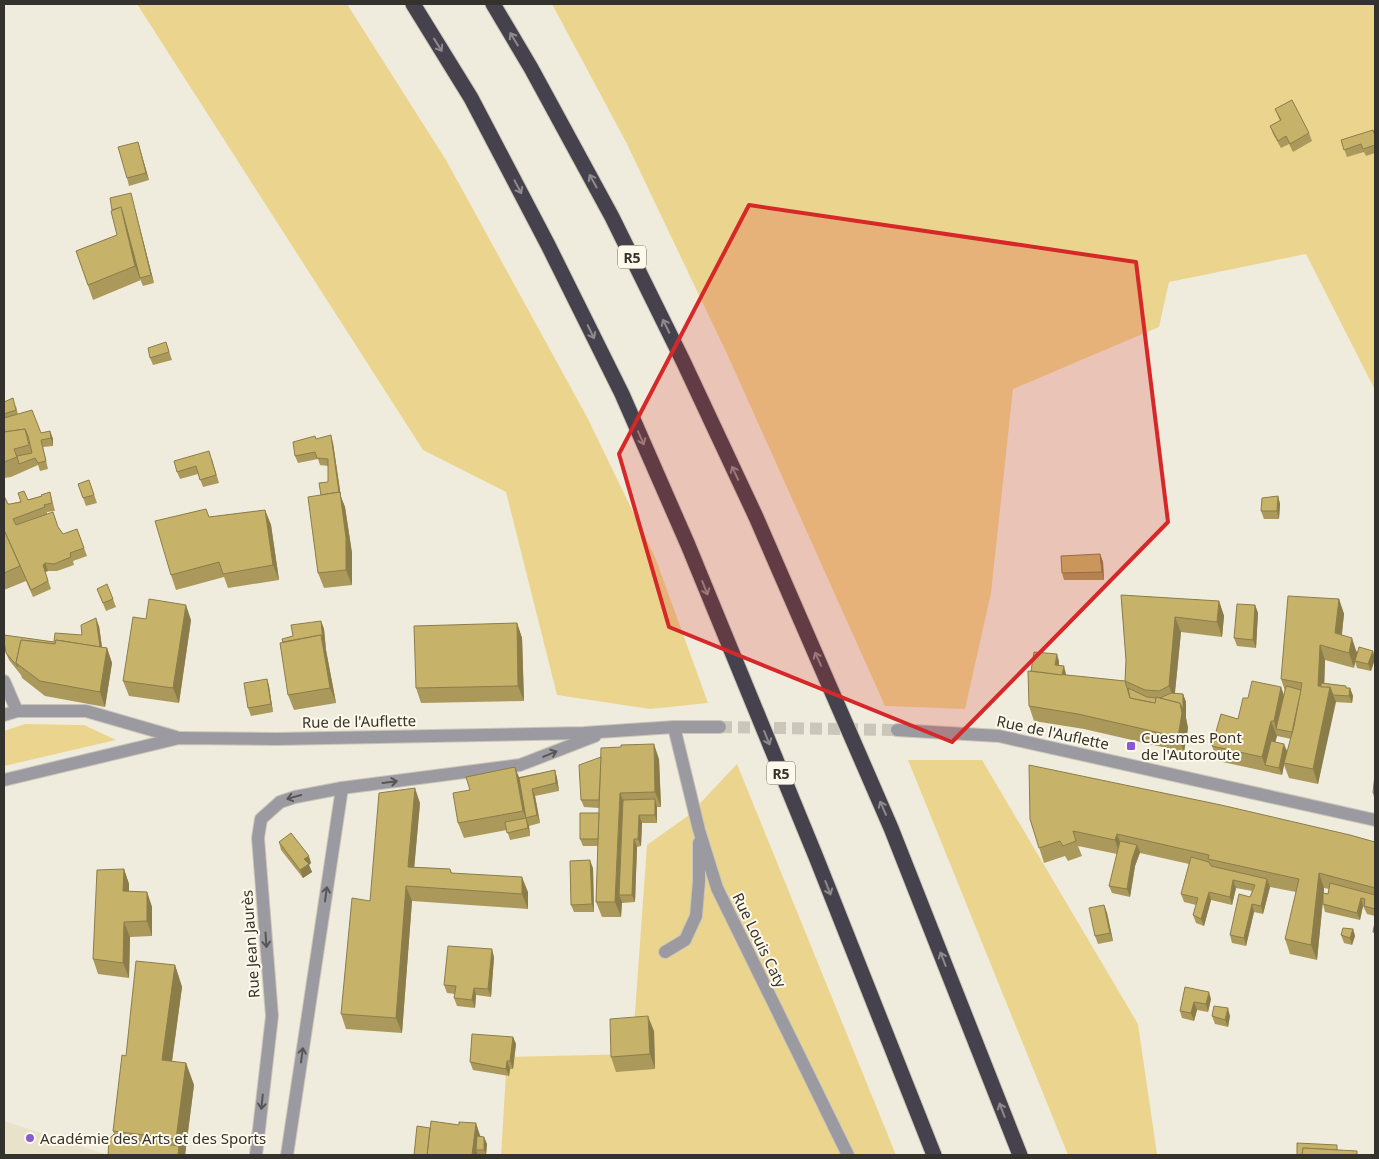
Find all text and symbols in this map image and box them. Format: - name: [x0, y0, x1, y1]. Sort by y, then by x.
- one-way arrow: [508, 32, 518, 46]
- one-way arrow: [434, 38, 444, 52]
- one-way arrow: [588, 173, 598, 188]
- one-way arrow: [514, 179, 523, 194]
- road number: R5: [618, 246, 646, 268]
- one-way arrow: [661, 319, 670, 334]
- one-way arrow: [587, 324, 596, 339]
- one-way arrow: [637, 430, 647, 445]
- one-way arrow: [730, 466, 739, 481]
- one-way arrow: [701, 580, 711, 595]
- one-way arrow: [812, 652, 822, 667]
- street label: Rue de l'Auflette: [302, 710, 416, 732]
- street label: Rue de l'Auflette: [995, 710, 1111, 754]
- place label: Cuesmes Pont de l'Autoroute: [1141, 727, 1242, 764]
- one-way arrow: [763, 730, 772, 745]
- marker: Cuesmes Pont de l'Autoroute: [1125, 740, 1137, 752]
- one-way arrow: [542, 748, 557, 757]
- road number: R5: [767, 761, 795, 784]
- one-way arrow: [382, 777, 398, 787]
- one-way arrow: [287, 793, 303, 803]
- one-way arrow: [877, 801, 887, 816]
- one-way arrow: [825, 881, 834, 896]
- one-way arrow: [321, 887, 331, 903]
- street label: Rue Jean Jaurès: [236, 889, 264, 999]
- street label: Rue Louis Caty: [728, 889, 792, 991]
- one-way arrow: [262, 932, 271, 948]
- one-way arrow: [937, 951, 946, 966]
- one-way arrow: [298, 1047, 308, 1063]
- one-way arrow: [257, 1094, 267, 1110]
- one-way arrow: [997, 1103, 1006, 1118]
- place label: Académie des Arts et des Sports: [40, 1128, 266, 1148]
- marker: Académie des Arts et des Sports: [24, 1132, 36, 1144]

